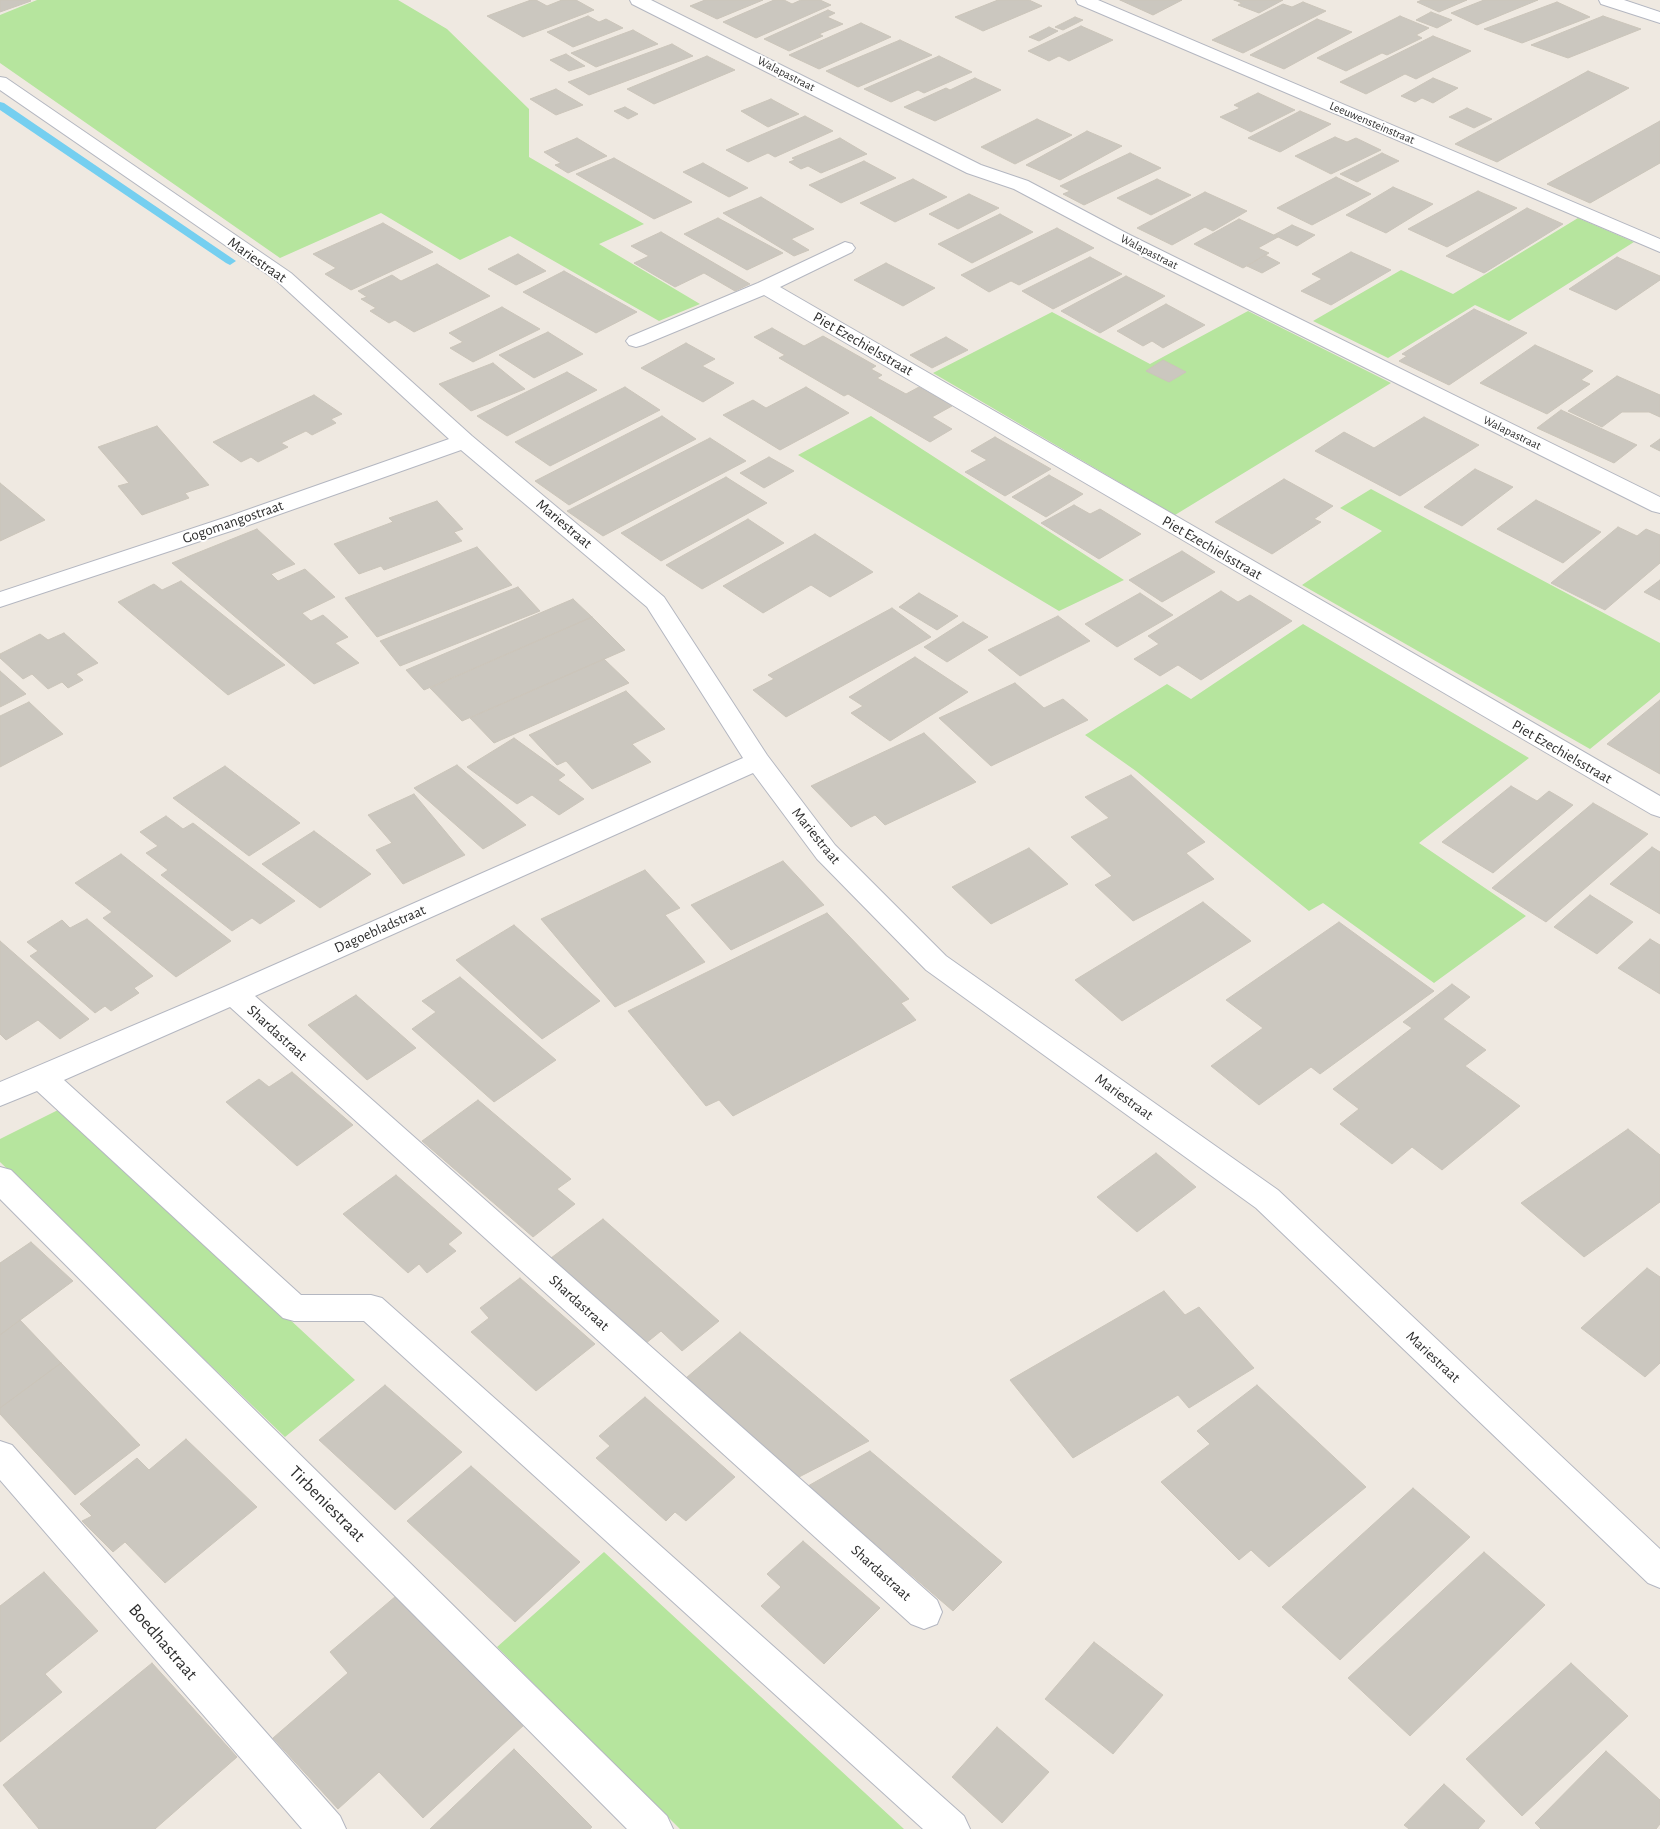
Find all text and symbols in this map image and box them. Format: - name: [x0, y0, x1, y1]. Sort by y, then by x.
- street label: Walapastraat: [755, 53, 817, 95]
- street label: Leeuwensteinstraat: [1327, 99, 1417, 147]
- street label: Walapastraat: [1118, 231, 1180, 273]
- street label: Mariestraat: [224, 233, 290, 287]
- street label: Piet Ezechielsstraat: [810, 308, 916, 380]
- street label: Walapastraat: [1481, 413, 1543, 453]
- street label: Mariestraat: [532, 495, 596, 553]
- street label: Gogomangostraat: [180, 496, 286, 548]
- street label: Piet Ezechielsstraat: [1159, 512, 1265, 584]
- street label: Piet Ezechielsstraat: [1509, 716, 1615, 788]
- street label: Mariestraat: [788, 804, 844, 868]
- street label: Dagoebladstraat: [332, 901, 428, 957]
- street label: Shardastraat: [243, 1001, 311, 1065]
- street label: Mariestraat: [1091, 1070, 1157, 1124]
- street label: Shardastraat: [545, 1271, 613, 1335]
- street label: Mariestraat: [1402, 1327, 1464, 1387]
- street label: Tirbeniestraat: [284, 1461, 370, 1547]
- street label: Shardastraat: [847, 1541, 915, 1605]
- street label: Boedhastraat: [124, 1599, 202, 1685]

